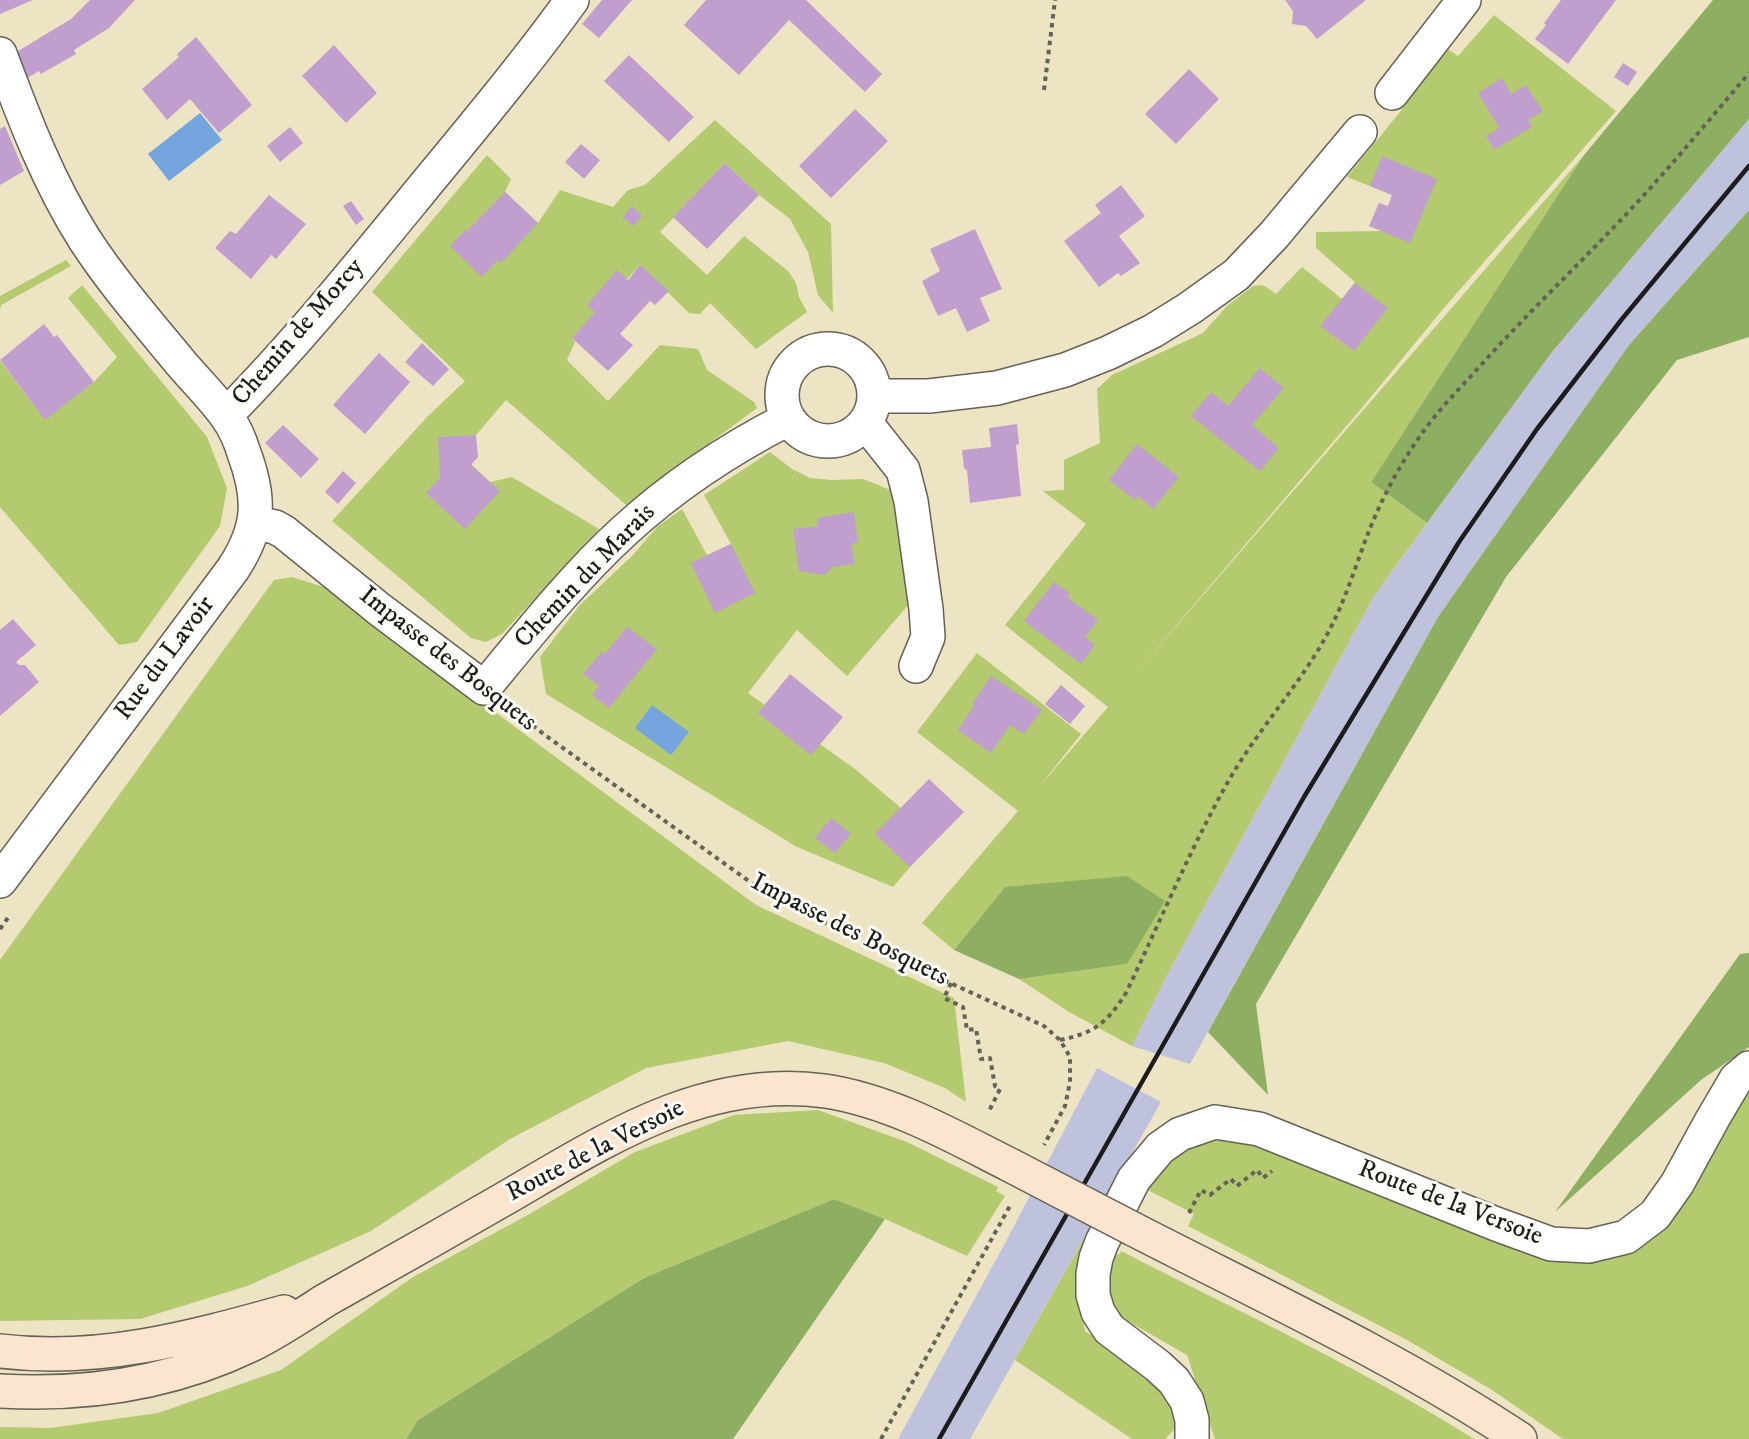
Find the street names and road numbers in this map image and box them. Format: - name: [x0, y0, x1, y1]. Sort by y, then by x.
- street label: Chemin de Morcy: [226, 253, 372, 413]
- street label: Chemin du Marais: [509, 498, 663, 656]
- street label: Impasse des Bosquets: [352, 581, 542, 739]
- street label: Rue du Lavoir: [109, 591, 223, 727]
- street label: Impasse des Bosquets: [745, 868, 953, 994]
- street label: Route de la Versoie: [502, 1094, 690, 1210]
- street label: Route de la Versoie: [1353, 1154, 1547, 1254]

